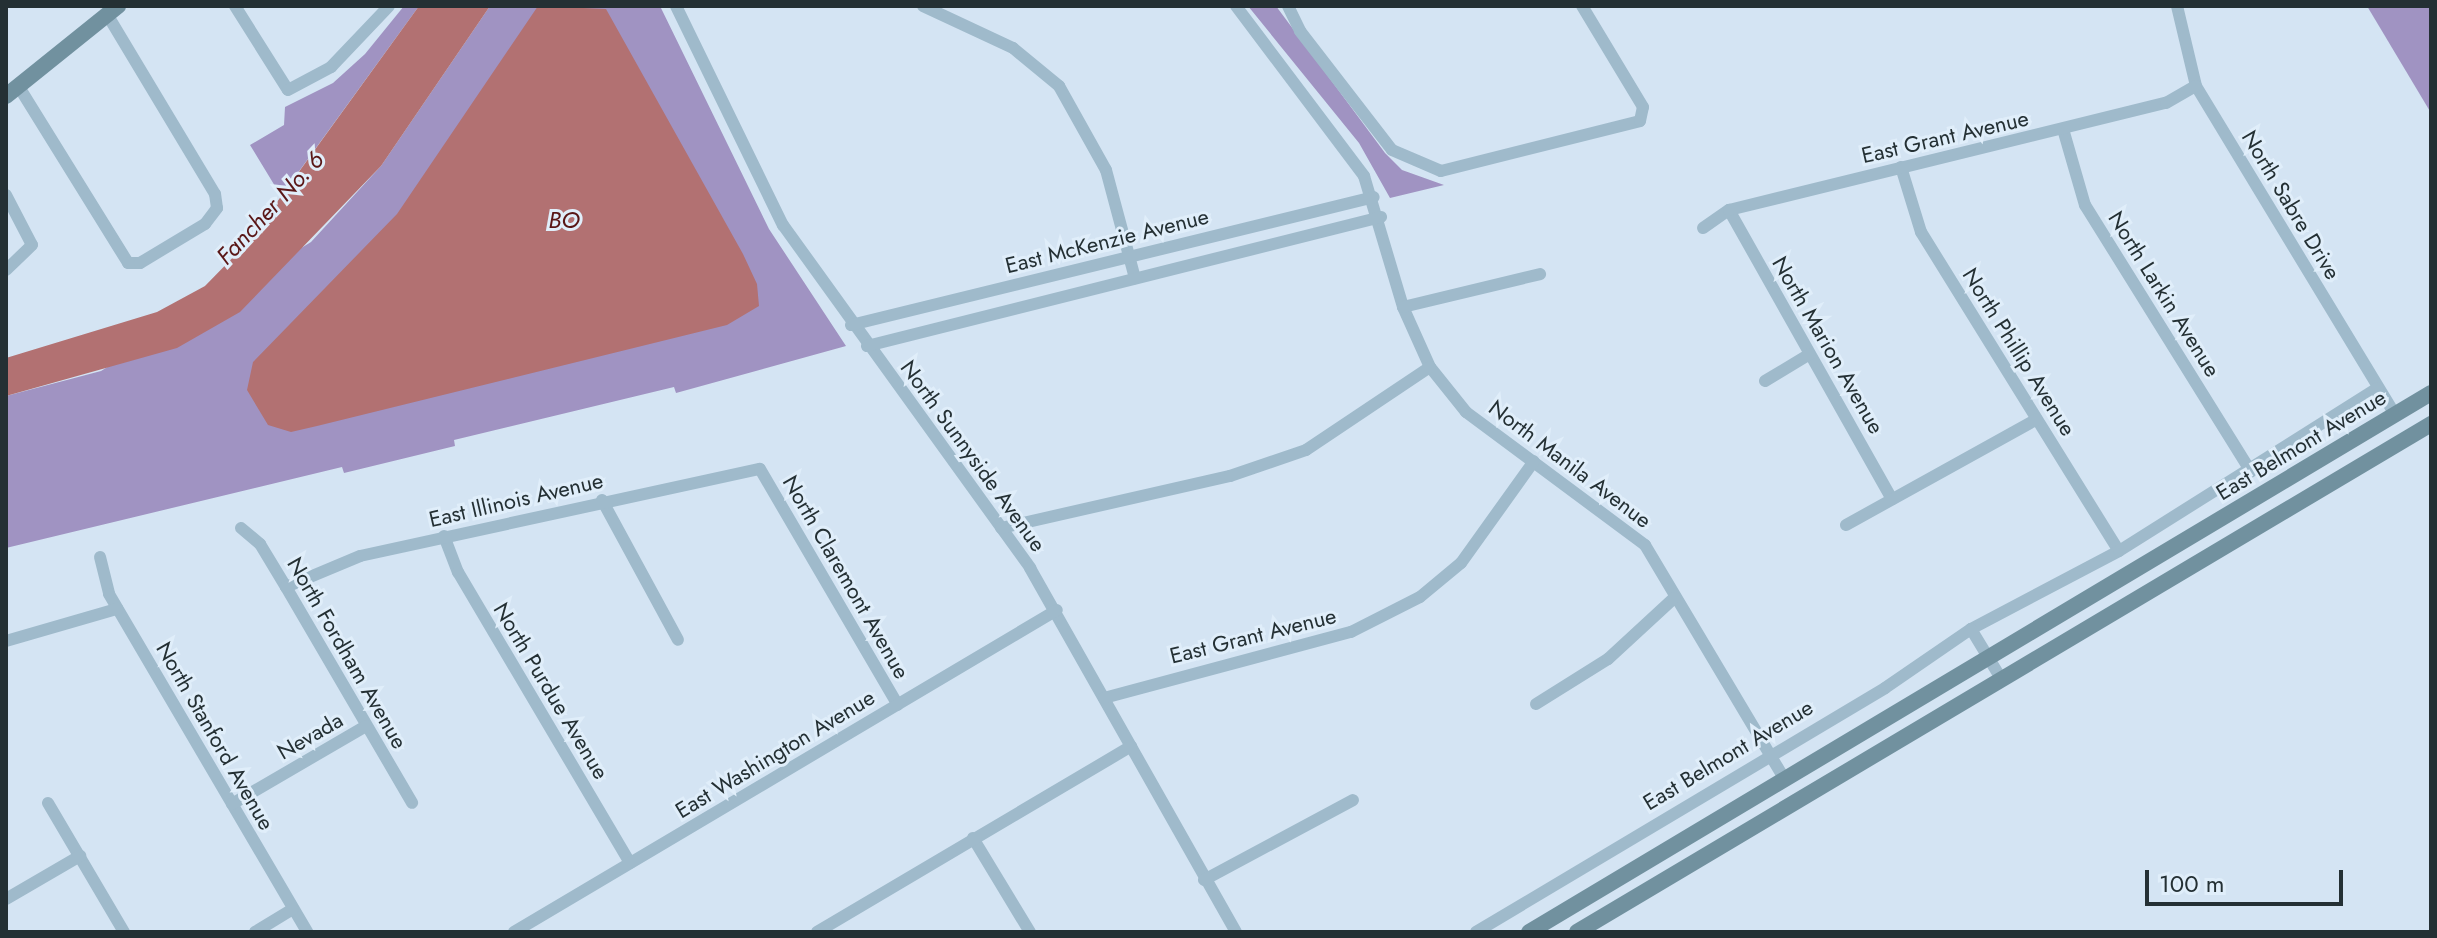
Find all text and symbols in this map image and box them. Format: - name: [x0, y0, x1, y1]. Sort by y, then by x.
- street label: East Grant Avenue: [1859, 105, 2031, 169]
- street label: North Sabre Drive: [2236, 126, 2346, 284]
- water label: Fancher No. 6: [210, 145, 330, 271]
- street label: East McKenzie Avenue: [1003, 203, 1211, 279]
- water label: BO: [548, 206, 580, 234]
- street label: North Larkin Avenue: [2102, 206, 2226, 382]
- street label: North Marion Avenue: [1766, 252, 1890, 438]
- street label: North Phillip Avenue: [1957, 263, 2081, 441]
- street label: North Sunnyside Avenue: [895, 355, 1051, 557]
- street label: East Belmont Avenue: [2211, 384, 2391, 506]
- street label: North Manila Avenue: [1484, 394, 1656, 534]
- street label: East Illinois Avenue: [426, 467, 606, 533]
- street label: North Claremont Avenue: [777, 471, 915, 683]
- street label: North Fordham Avenue: [281, 552, 413, 754]
- street label: North Purdue Avenue: [488, 598, 614, 784]
- street label: East Grant Avenue: [1167, 603, 1339, 669]
- street label: North Stanford Avenue: [150, 637, 280, 835]
- street label: East Washington Avenue: [671, 684, 879, 824]
- street label: East Belmont Avenue: [1638, 694, 1818, 816]
- street label: Nevada: [272, 707, 348, 765]
- scale bar: [2149, 854, 2347, 904]
- text: 100 m: [2159, 866, 2225, 901]

